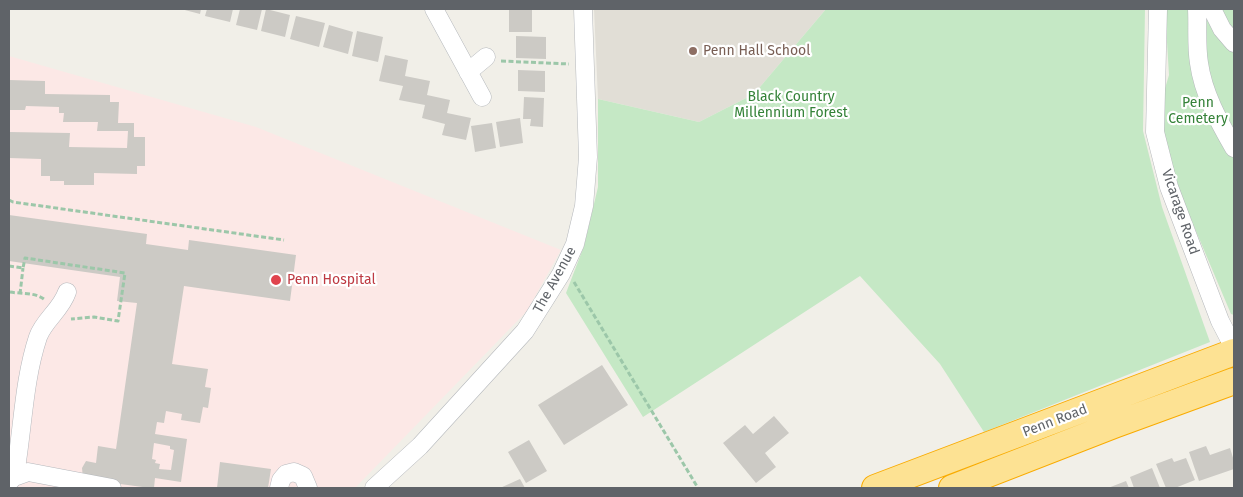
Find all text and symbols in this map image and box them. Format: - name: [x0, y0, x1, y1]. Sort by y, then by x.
- place label: Penn Hall School: [703, 43, 810, 59]
- marker: Penn Hall School: [687, 45, 699, 57]
- park label: Black Country Millennium Forest: [734, 89, 848, 121]
- park label: Penn Cemetery: [1168, 95, 1228, 128]
- street label: Vicarage Road: [1158, 167, 1202, 257]
- street label: The Avenue: [530, 244, 580, 316]
- place label: Penn Hospital: [287, 272, 375, 288]
- marker: Penn Hospital: [269, 273, 283, 287]
- street label: Penn Road: [1020, 401, 1090, 441]

